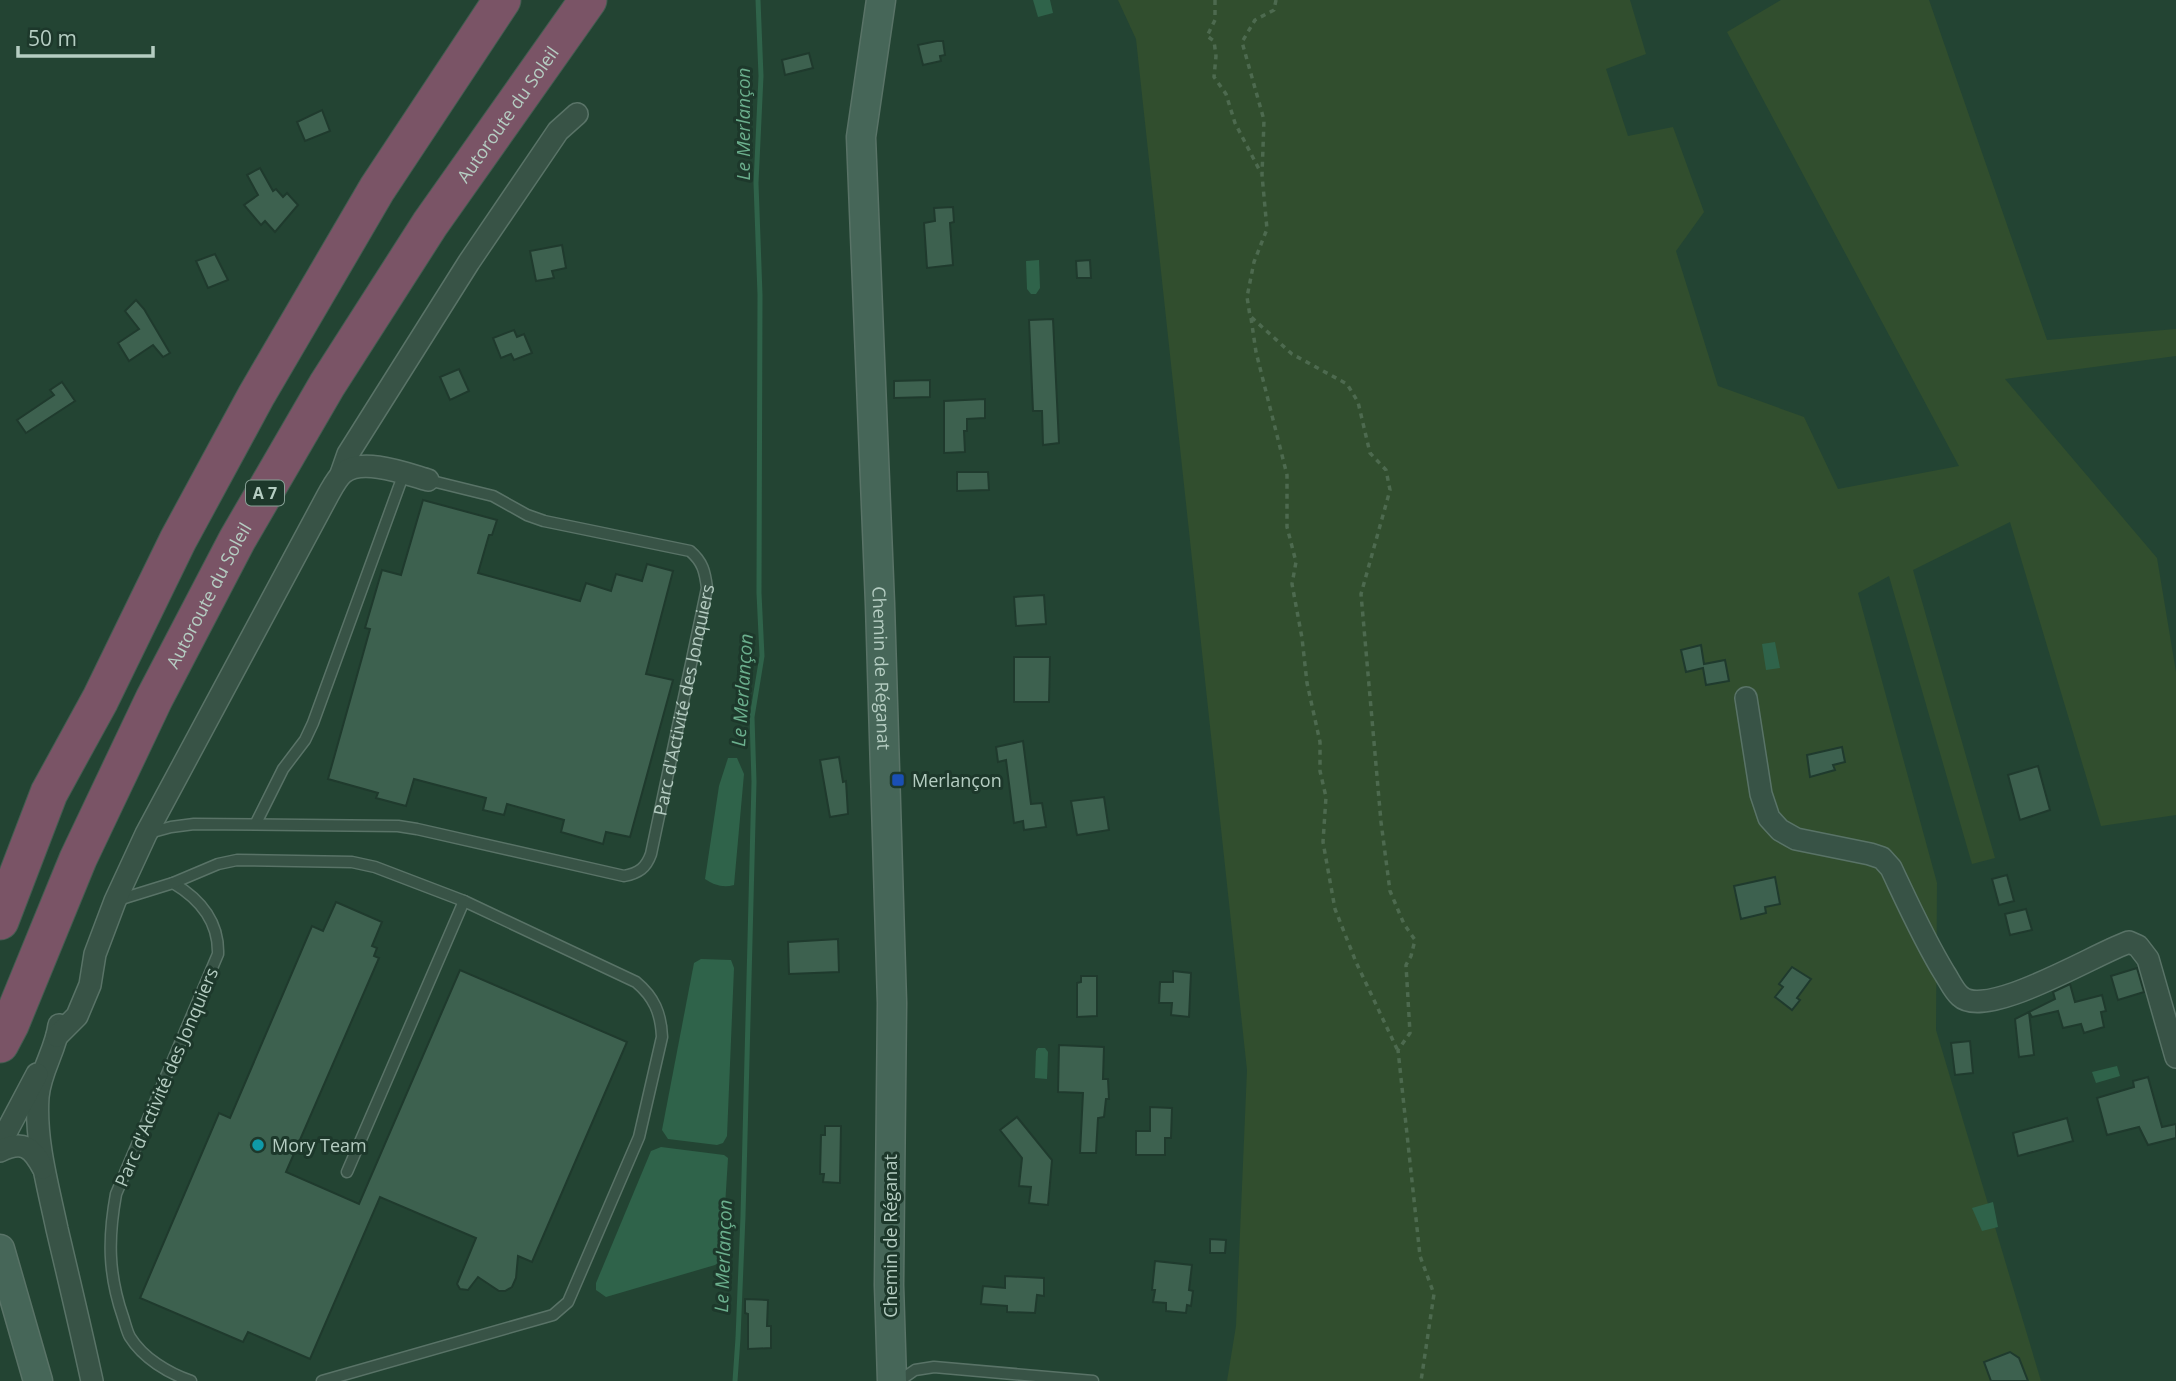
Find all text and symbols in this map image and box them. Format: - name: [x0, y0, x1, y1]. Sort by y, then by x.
- scale bar: [18, 14, 152, 58]
- text: 50 m: [28, 24, 77, 52]
- street label: Autoroute du Soleil: [451, 41, 564, 187]
- water label: Le Merlançon: [730, 67, 756, 181]
- road number: A 7: [246, 480, 284, 506]
- street label: Autoroute du Soleil: [160, 518, 257, 672]
- street label: Parc d'Activité des Jonquiers: [647, 582, 720, 818]
- street label: Chemin de Réganat: [867, 586, 896, 750]
- water label: Le Merlançon: [725, 633, 759, 747]
- place label: Merlançon: [912, 768, 1002, 792]
- marker: Merlançon: [890, 772, 906, 788]
- street label: Parc d'Activité des Jonquiers: [109, 964, 223, 1190]
- place label: Mory Team: [272, 1133, 367, 1157]
- marker: Mory Team: [250, 1137, 266, 1153]
- street label: Chemin de Réganat: [878, 1154, 902, 1318]
- water label: Le Merlançon: [708, 1199, 738, 1313]

